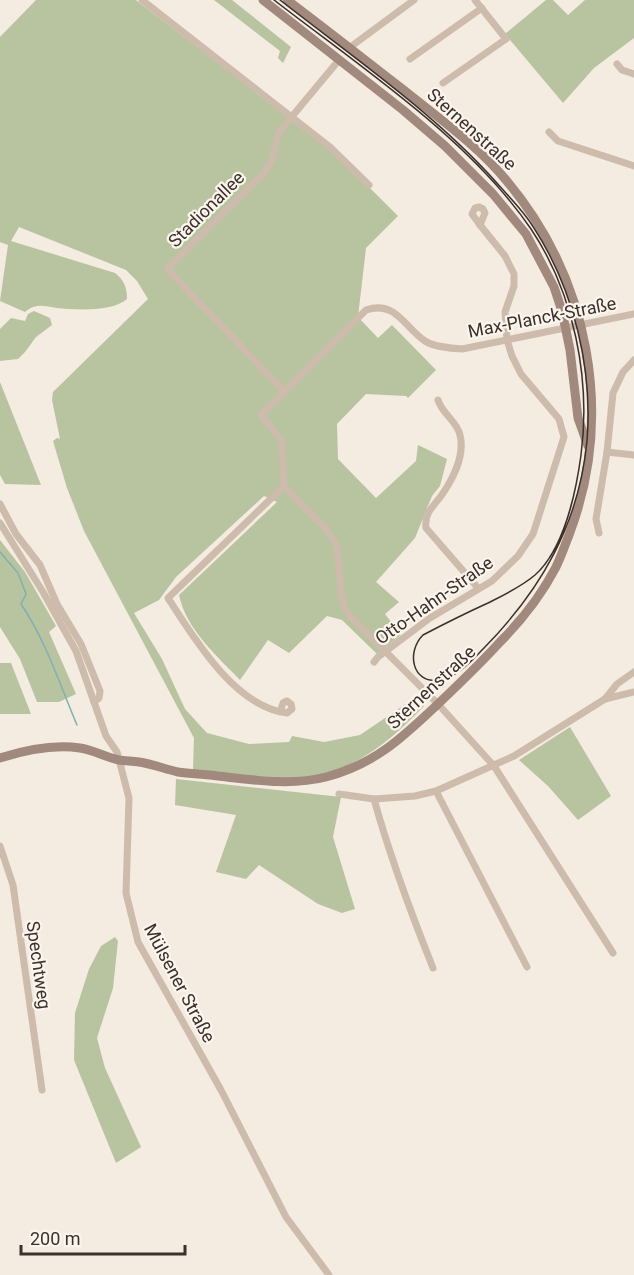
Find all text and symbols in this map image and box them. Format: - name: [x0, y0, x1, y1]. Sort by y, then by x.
- street label: Sternenstraße: [423, 84, 521, 174]
- street label: Stadionallee: [164, 167, 248, 251]
- street label: Max-Planck-Straße: [466, 292, 618, 342]
- street label: Otto-Hahn-Straße: [371, 552, 497, 648]
- street label: Sternenstraße: [383, 641, 479, 733]
- street label: Spechtweg: [22, 920, 56, 1010]
- street label: Mülsener Straße: [140, 920, 220, 1046]
- scale bar: [21, 1218, 184, 1256]
- text: 200 m: [30, 1228, 81, 1249]

